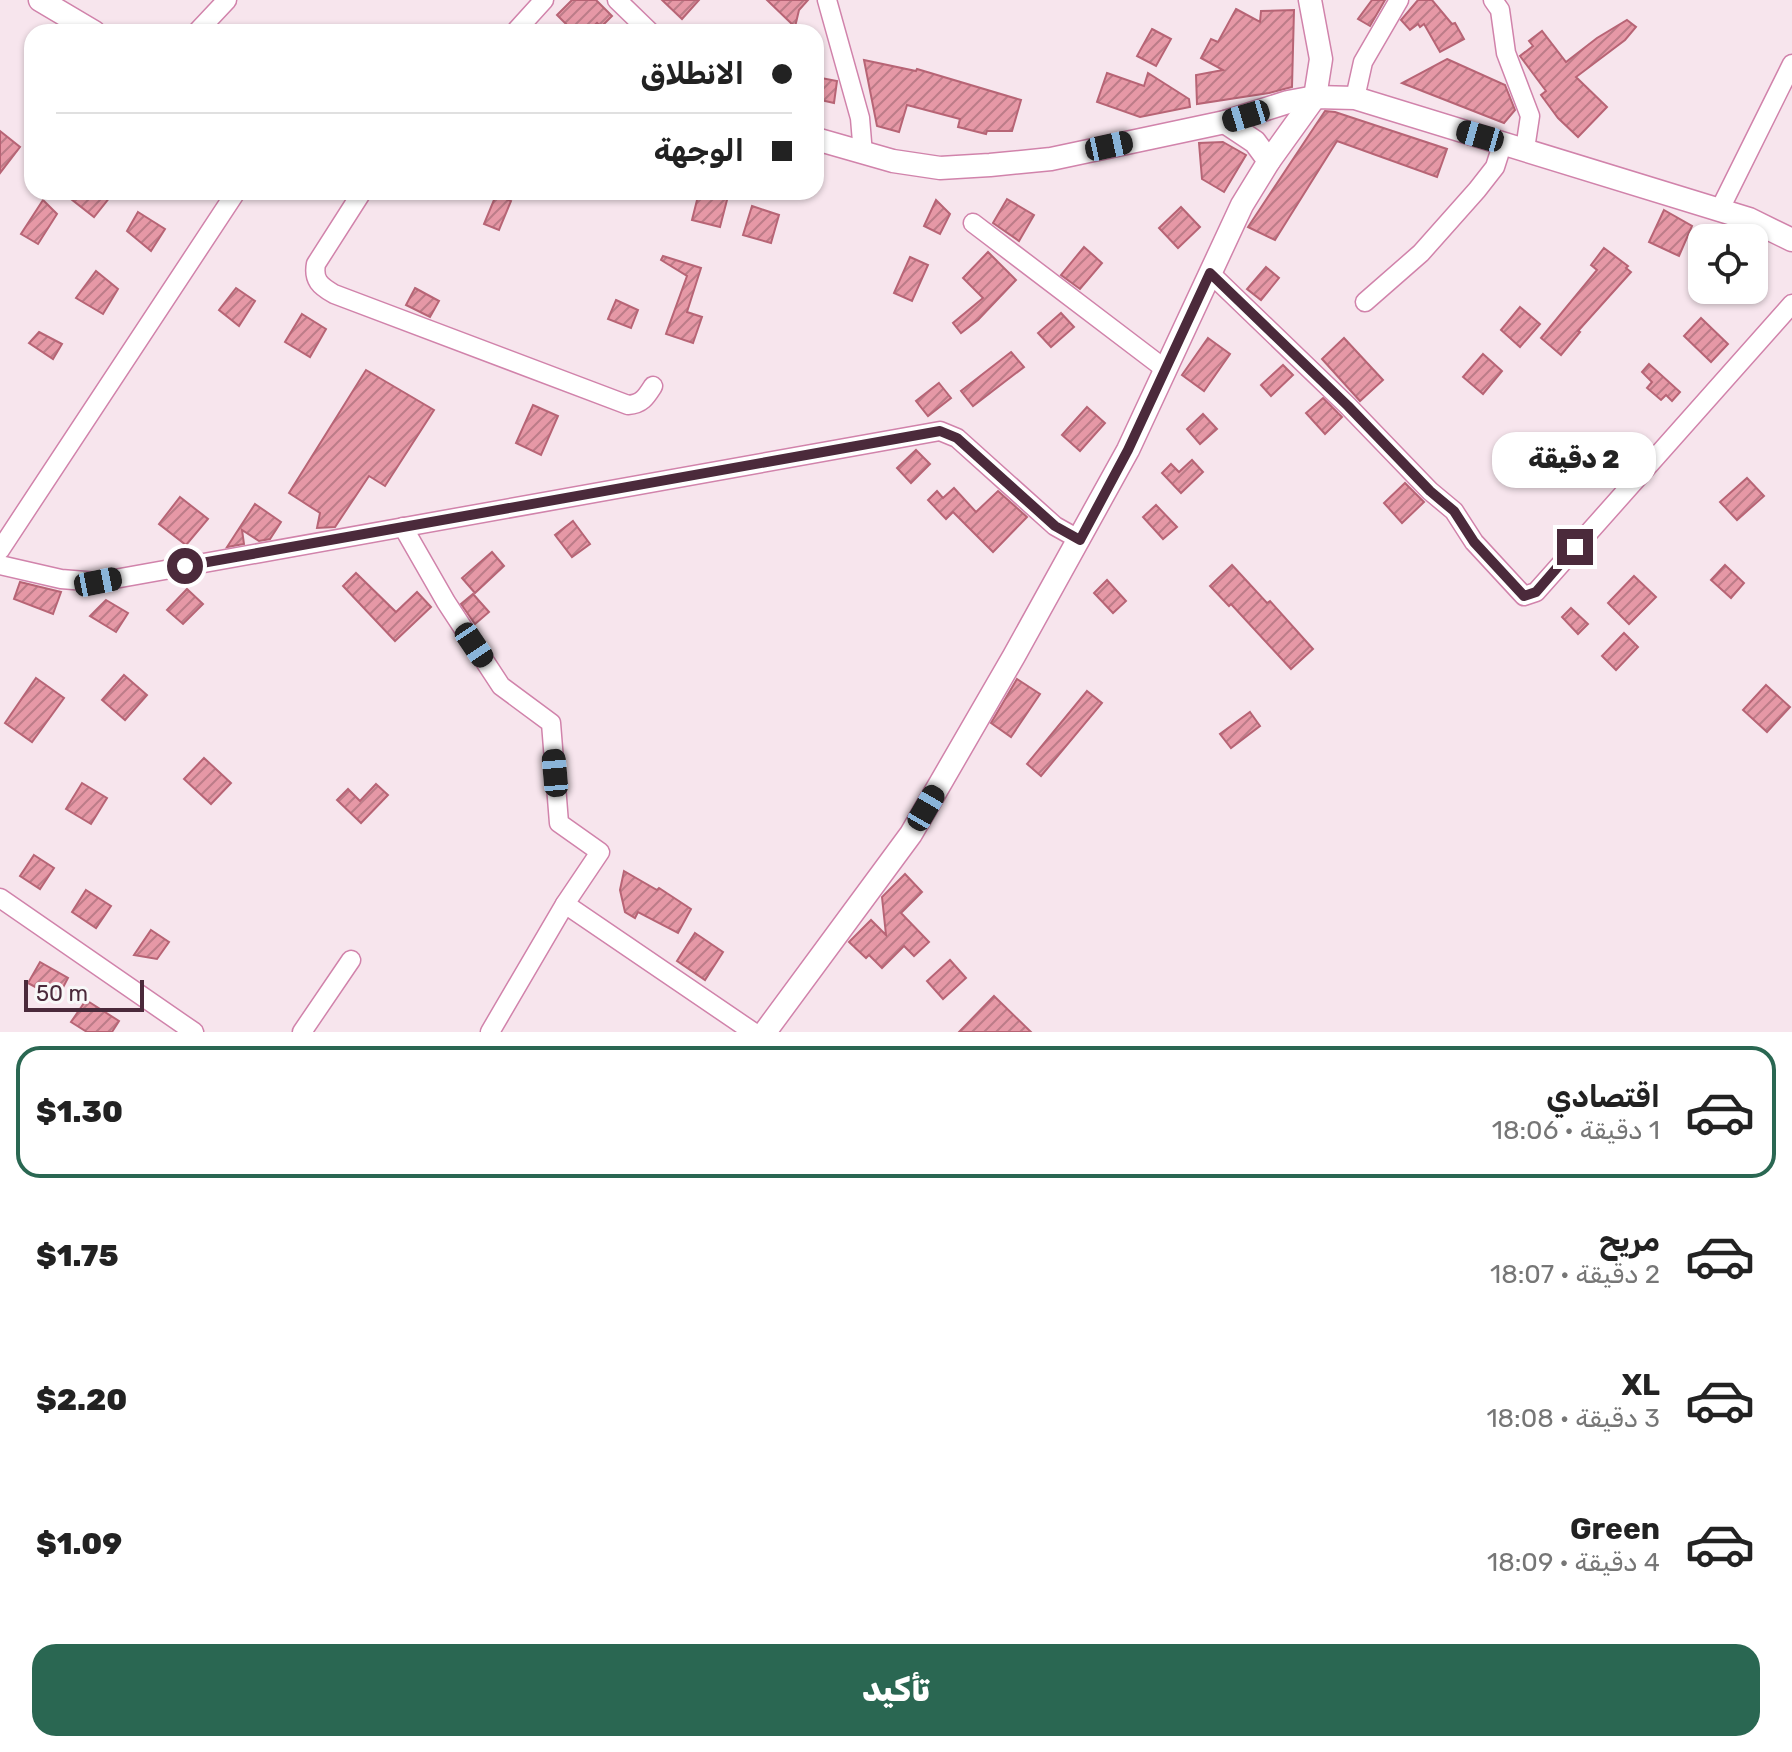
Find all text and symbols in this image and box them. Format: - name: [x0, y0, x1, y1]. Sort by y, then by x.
- text: الانطلاق: [640, 56, 744, 92]
- car: [1220, 98, 1272, 134]
- car: [1454, 118, 1506, 154]
- car: [1083, 129, 1135, 163]
- text: الوجهة: [654, 133, 744, 169]
- map controls: [1688, 224, 1768, 304]
- button: locate: [1688, 224, 1768, 304]
- callout: 2 دقيقة: [1493, 431, 1657, 487]
- text: 2 دقيقة: [1528, 444, 1620, 475]
- route end: [1557, 529, 1593, 565]
- route start: [167, 548, 203, 584]
- car: [72, 566, 124, 598]
- car: [451, 618, 497, 672]
- car: [541, 748, 569, 798]
- car: [904, 781, 948, 835]
- scale bar: [24, 976, 144, 1012]
- text: 50 m: [36, 980, 88, 1007]
- icon: car: [1684, 1076, 1756, 1148]
- text: اقتصادي: [1546, 1079, 1660, 1115]
- text: $1.30: [36, 1094, 123, 1130]
- text: 1 دقيقة · 18:06: [1492, 1115, 1660, 1146]
- icon: car: [1684, 1220, 1756, 1292]
- text: مريح: [1599, 1223, 1660, 1259]
- text: $1.75: [36, 1238, 119, 1274]
- text: 2 دقيقة · 18:07: [1490, 1259, 1660, 1290]
- icon: car: [1684, 1364, 1756, 1436]
- text: XL: [1621, 1367, 1660, 1403]
- text: $2.20: [36, 1382, 127, 1418]
- text: 3 دقيقة · 18:08: [1486, 1403, 1660, 1434]
- icon: car: [1684, 1508, 1756, 1580]
- text: Green: [1570, 1511, 1660, 1547]
- text: $1.09: [36, 1526, 122, 1562]
- text: 4 دقيقة · 18:09: [1487, 1547, 1660, 1578]
- button: تأكيد: [32, 1644, 1760, 1736]

